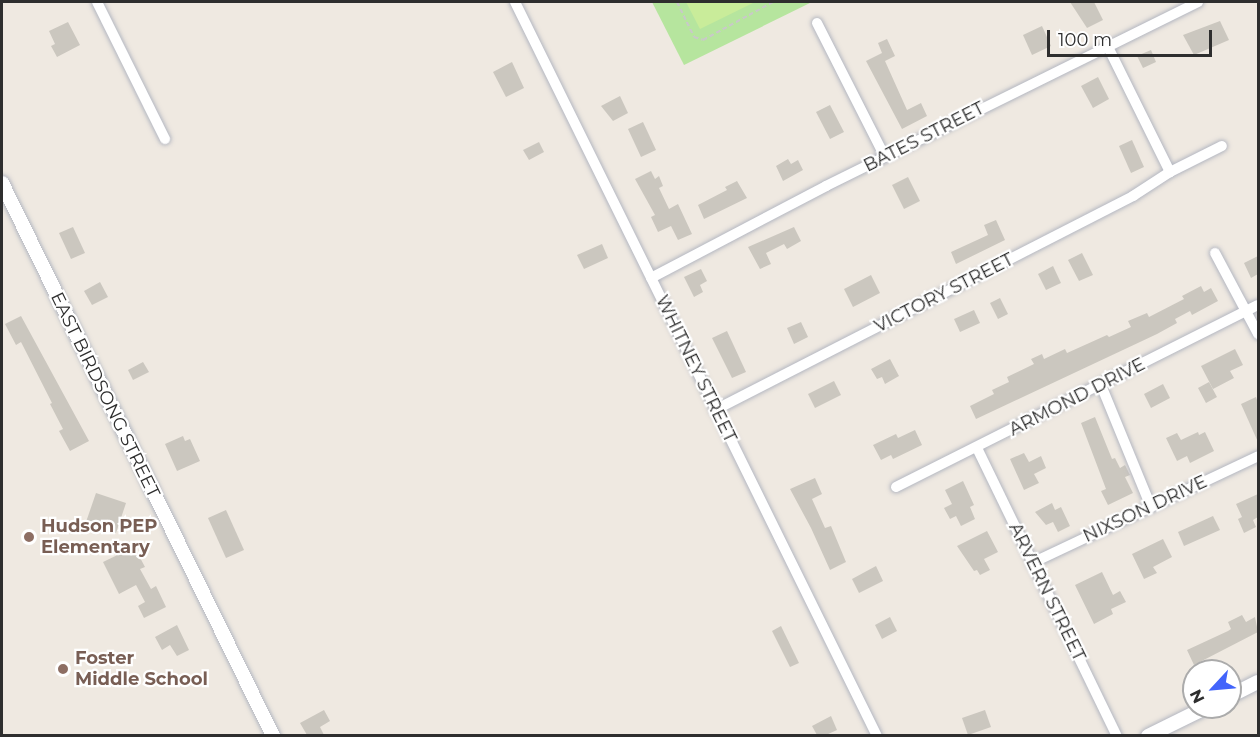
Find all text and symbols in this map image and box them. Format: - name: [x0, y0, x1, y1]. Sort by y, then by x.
- scale bar: [1050, 18, 1215, 56]
- text: 100 m: [1058, 29, 1112, 51]
- street label: BATES STREET: [860, 97, 988, 177]
- street label: VICTORY STREET: [871, 249, 1017, 337]
- street label: EAST BIRDSONG STREET: [46, 289, 164, 501]
- street label: WHITNEY STREET: [651, 292, 741, 446]
- street label: ARMOND DRIVE: [1005, 353, 1149, 441]
- street label: NIXSON DRIVE: [1080, 471, 1210, 547]
- place label: Hudson PEP Elementary: [41, 516, 157, 558]
- street label: ARVERN STREET: [1004, 519, 1090, 665]
- marker: Hudson PEP Elementary: [22, 530, 36, 544]
- place label: Foster Middle School: [75, 648, 208, 690]
- north arrow: [1182, 659, 1242, 719]
- marker: Foster Middle School: [56, 662, 70, 676]
- text: N: [1186, 686, 1209, 706]

